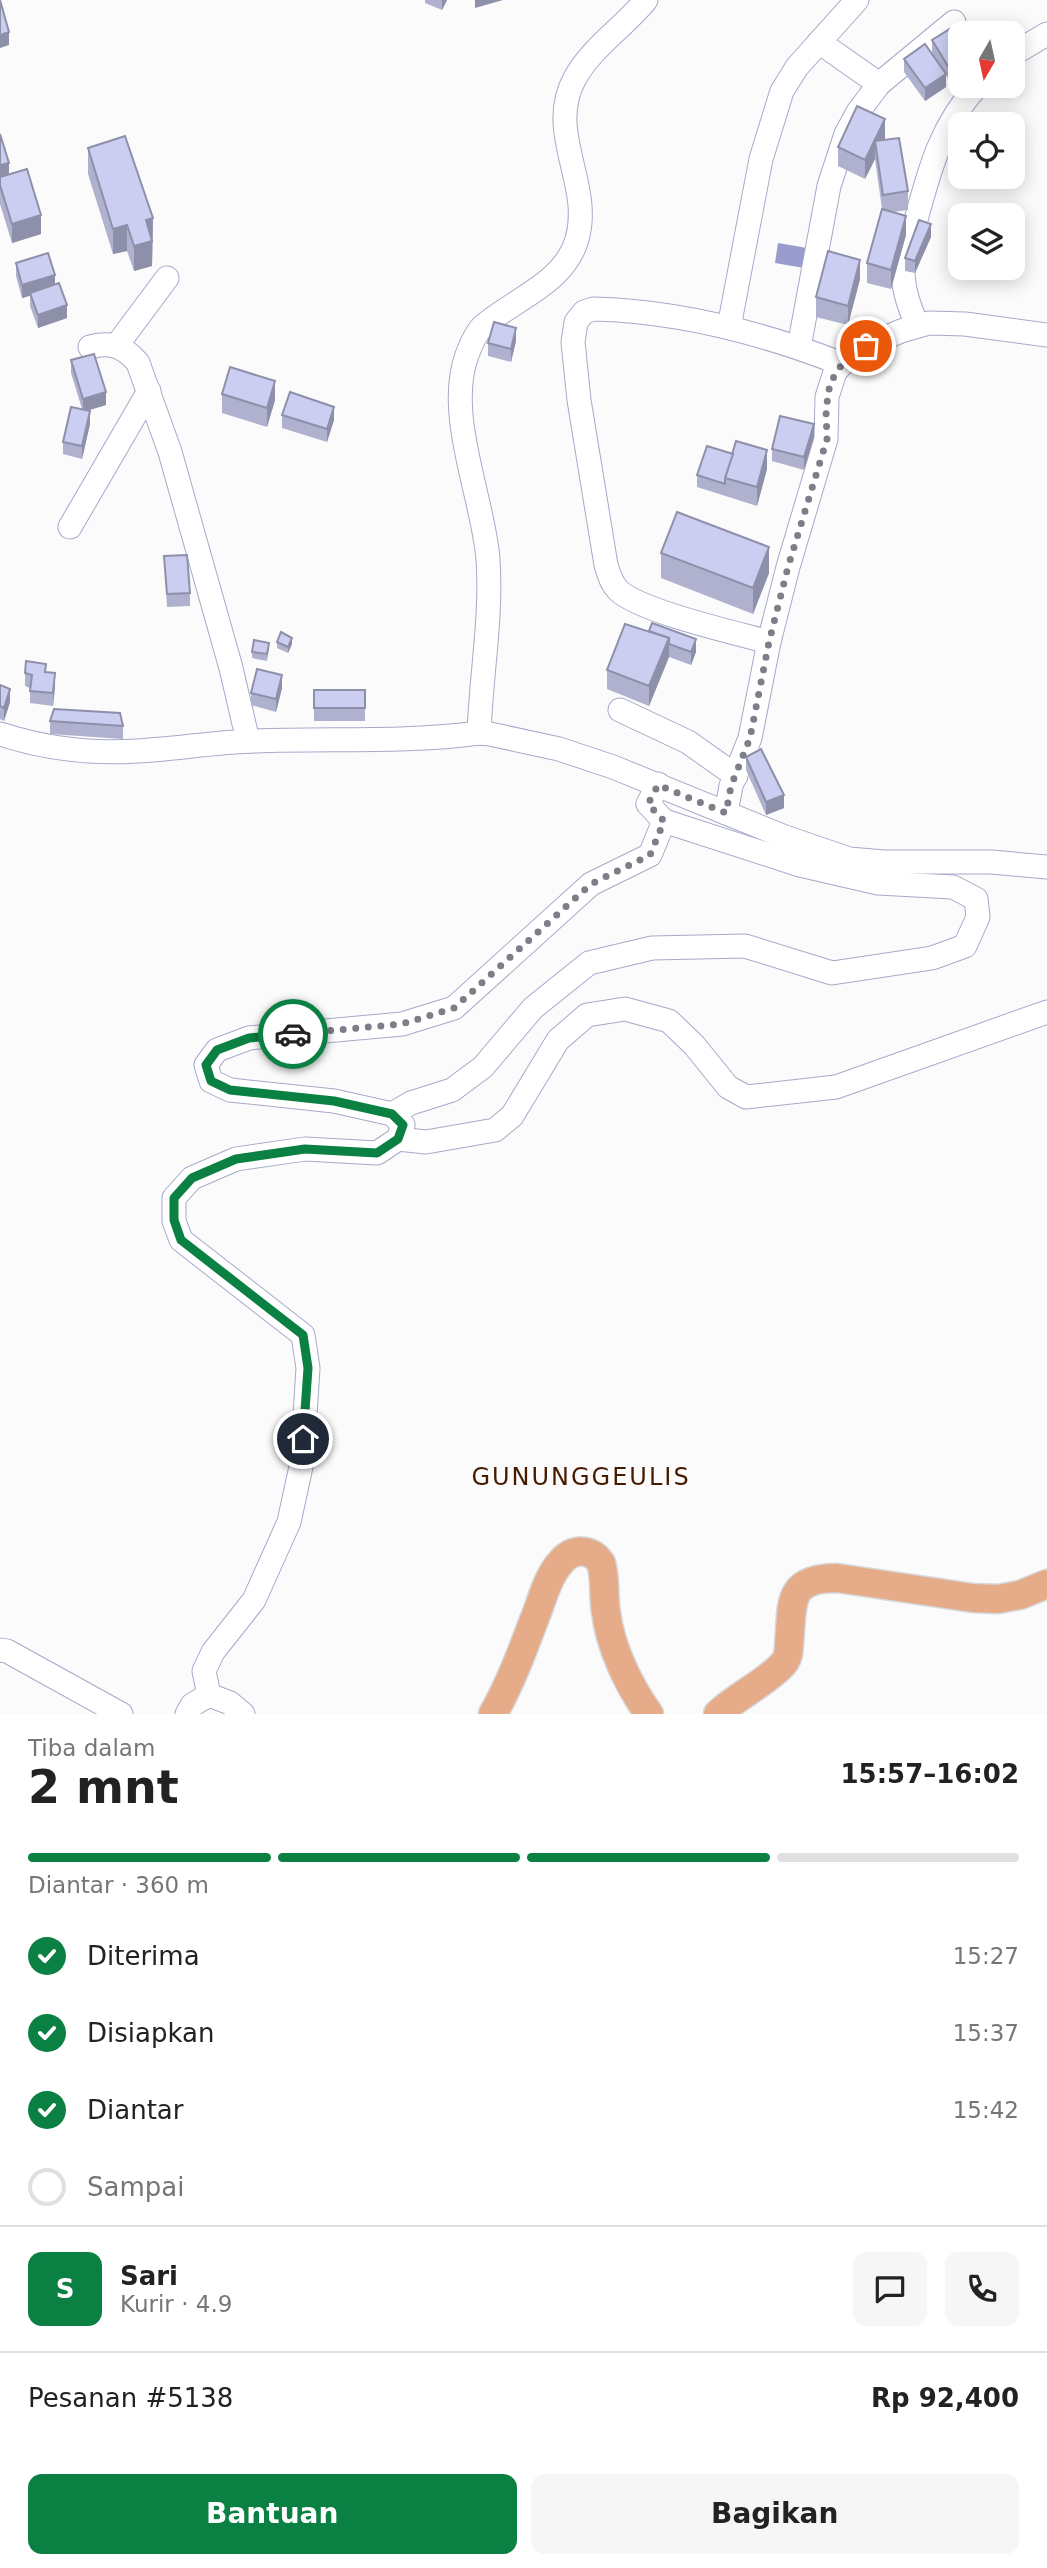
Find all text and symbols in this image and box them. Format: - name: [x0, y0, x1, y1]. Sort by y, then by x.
- north arrow: [948, 21, 1026, 98]
- map controls: [948, 21, 1025, 280]
- button: locate: [948, 112, 1025, 189]
- button: layers: [948, 203, 1025, 280]
- pin: [836, 316, 896, 376]
- icon: bag: [847, 327, 885, 365]
- courier: [258, 999, 328, 1069]
- icon: car: [274, 1015, 312, 1053]
- pin: [273, 1409, 333, 1469]
- icon: home: [284, 1420, 322, 1458]
- district label: GUNUNGGEULIS: [471, 1463, 691, 1491]
- text: Tiba dalam: [28, 1735, 155, 1761]
- text: 15:57–16:02: [840, 1759, 1019, 1789]
- text: 2 mnt: [28, 1760, 179, 1814]
- text: Diantar · 360 m: [28, 1872, 209, 1898]
- icon: check: [28, 1937, 66, 1975]
- text: Diterima: [87, 1941, 200, 1971]
- text: 15:27: [953, 1943, 1019, 1969]
- icon: check: [28, 2014, 66, 2052]
- text: Disiapkan: [87, 2018, 214, 2048]
- text: 15:37: [953, 2020, 1019, 2046]
- icon: check: [28, 2091, 66, 2129]
- text: Diantar: [87, 2095, 183, 2125]
- text: 15:42: [953, 2097, 1019, 2123]
- text: Sampai: [87, 2172, 184, 2202]
- button: chat: [853, 2252, 927, 2326]
- button: phone: [945, 2252, 1019, 2326]
- text: Sari: [120, 2261, 178, 2291]
- text: S: [56, 2274, 74, 2304]
- text: Kurir · 4.9: [120, 2291, 232, 2317]
- text: Pesanan #5138: [28, 2383, 233, 2413]
- text: Rp 92,400: [871, 2383, 1019, 2413]
- button: Bantuan: [28, 2474, 517, 2554]
- button: Bagikan: [531, 2474, 1019, 2554]

